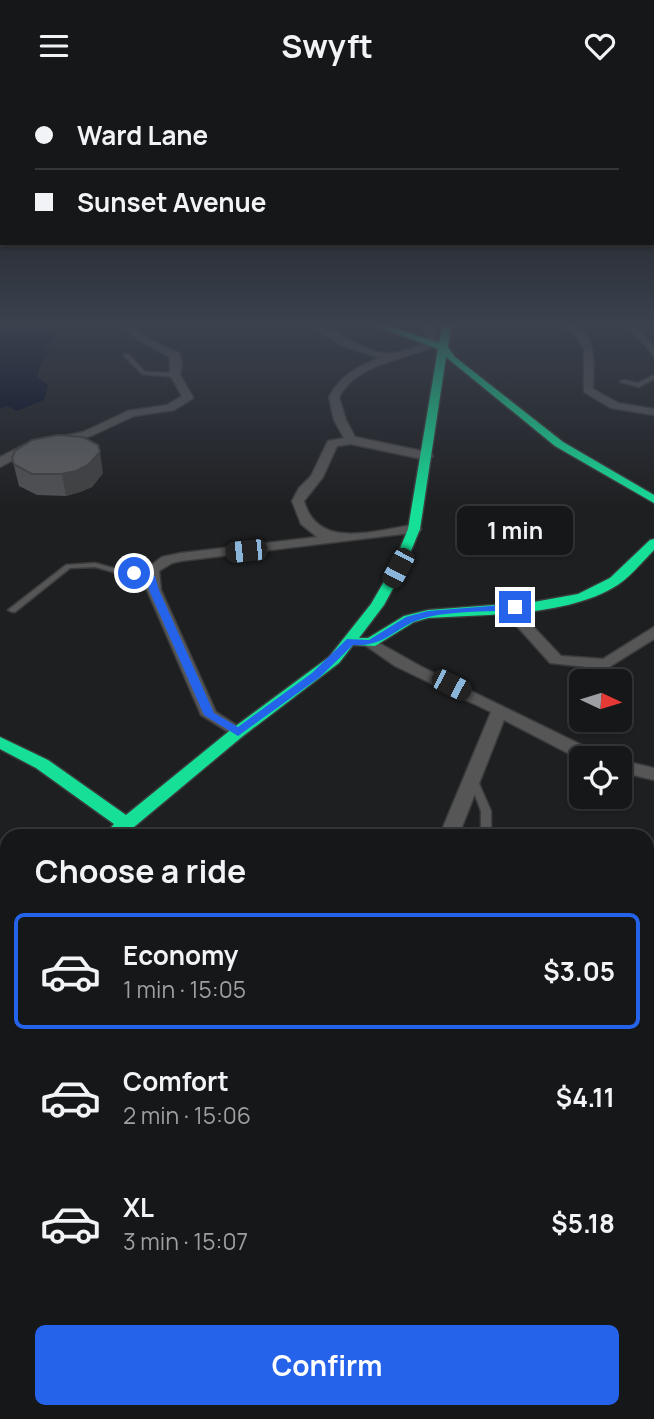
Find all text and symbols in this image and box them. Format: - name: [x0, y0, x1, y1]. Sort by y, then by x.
- text: Swyft: [281, 24, 373, 68]
- icon: menu: [35, 27, 73, 65]
- icon: heart: [581, 27, 619, 65]
- text: Ward Lane: [77, 117, 208, 153]
- text: Sunset Avenue: [77, 184, 267, 220]
- callout: 1 min: [457, 505, 573, 554]
- text: 1 min: [487, 514, 543, 546]
- car: [225, 538, 268, 564]
- car: [379, 545, 418, 591]
- route start: [118, 557, 150, 589]
- route end: [499, 591, 531, 623]
- car: [428, 666, 475, 704]
- north arrow: [569, 669, 632, 731]
- map controls: [569, 669, 632, 809]
- button: locate: [569, 746, 632, 809]
- text: Choose a ride: [35, 849, 246, 893]
- text: Economy: [123, 937, 238, 973]
- icon: car: [39, 940, 102, 1003]
- text: $3.05: [543, 953, 615, 989]
- text: 1 min · 15:05: [123, 973, 246, 1005]
- text: Comfort: [123, 1063, 229, 1099]
- icon: car: [39, 1066, 102, 1129]
- text: $4.11: [556, 1079, 615, 1115]
- text: 2 min · 15:06: [123, 1099, 251, 1131]
- text: XL: [123, 1189, 154, 1225]
- icon: car: [39, 1192, 102, 1255]
- text: $5.18: [551, 1205, 615, 1241]
- text: 3 min · 15:07: [123, 1225, 248, 1257]
- button: Confirm: [35, 1325, 619, 1405]

